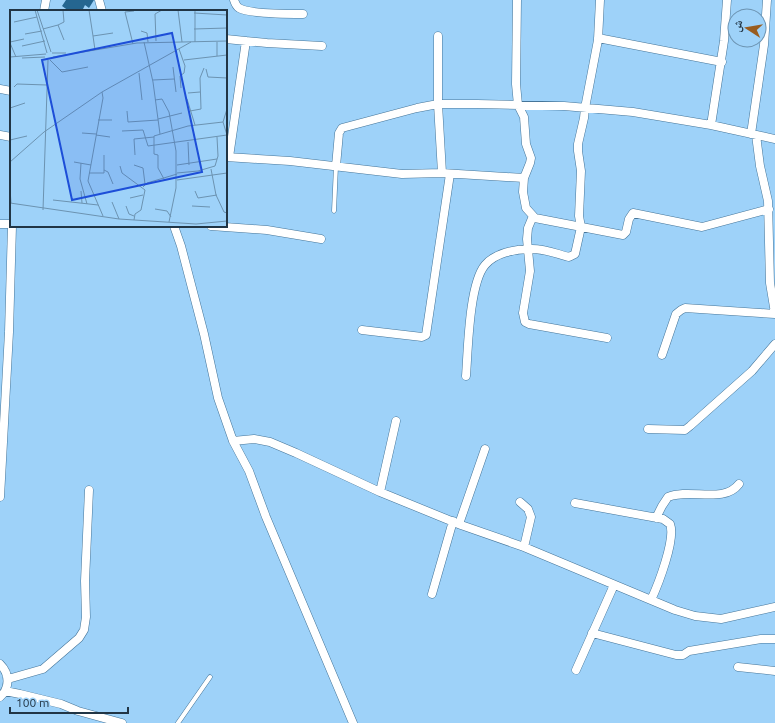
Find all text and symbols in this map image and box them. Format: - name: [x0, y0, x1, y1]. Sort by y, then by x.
- north arrow: [727, 8, 767, 48]
- inset map: [10, 10, 227, 227]
- text: ش: [730, 19, 746, 33]
- scale bar: [10, 689, 128, 715]
- text: 100 m: [16, 696, 49, 709]

